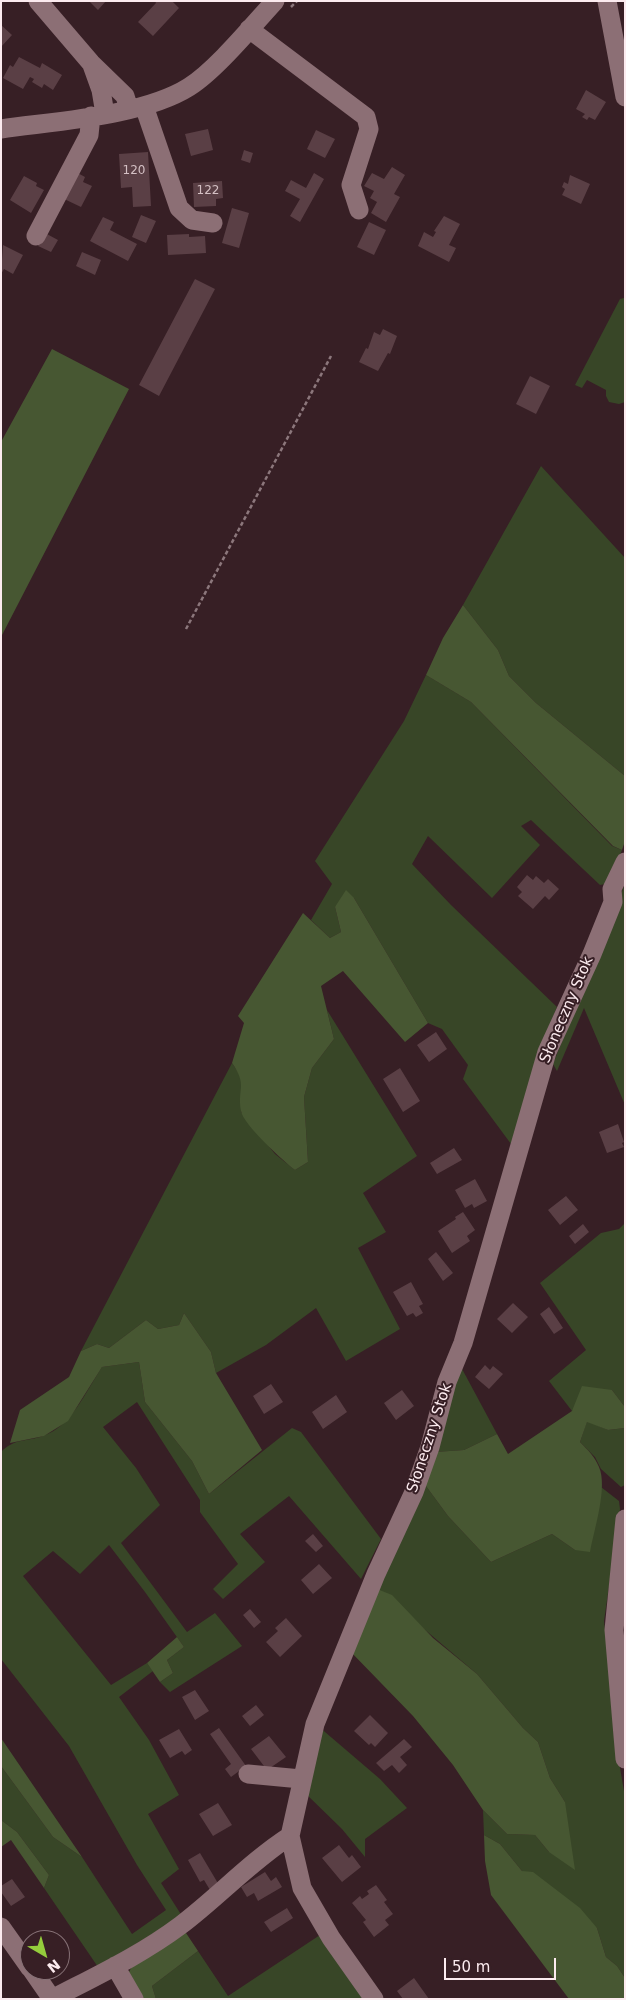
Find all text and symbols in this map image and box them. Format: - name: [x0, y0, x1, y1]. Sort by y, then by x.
- house number: 120: [123, 164, 145, 178]
- house number: 122: [197, 184, 219, 198]
- street label: Słoneczny Stok: [536, 954, 598, 1066]
- street label: Słoneczny Stok: [404, 1381, 456, 1495]
- north arrow: [20, 1930, 70, 1980]
- scale bar: [446, 1948, 558, 1980]
- text: N: [44, 1956, 63, 1976]
- text: 50 m: [452, 1958, 490, 1976]

